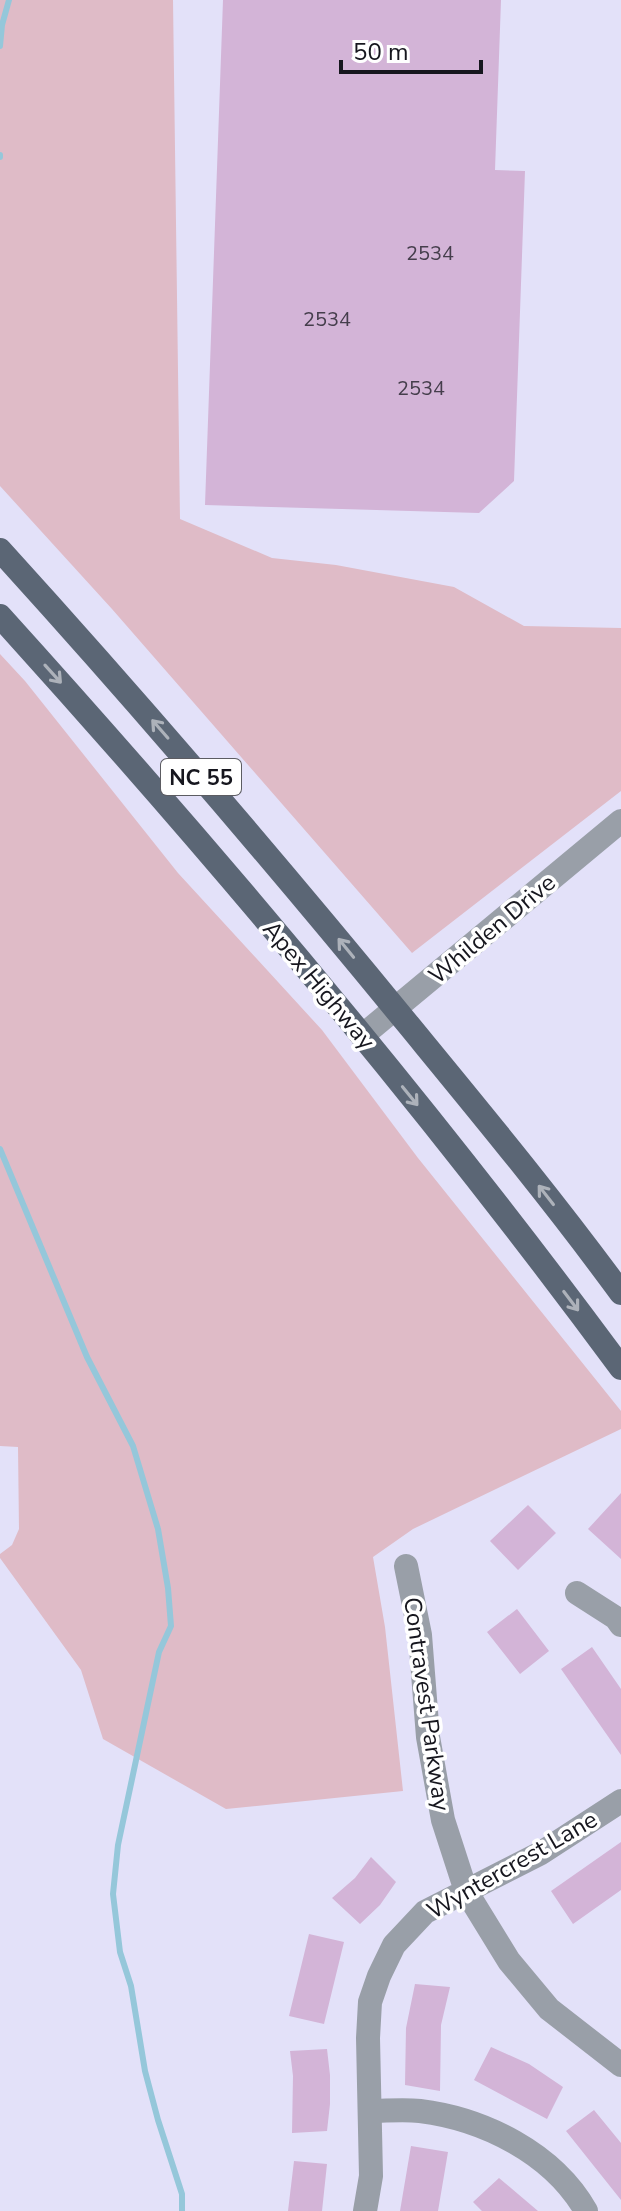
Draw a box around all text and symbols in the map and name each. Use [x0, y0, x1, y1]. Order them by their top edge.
scale bar [341, 24, 481, 74]
text: 50 m [353, 36, 409, 68]
house number: 2534 [406, 240, 454, 267]
house number: 2534 [303, 306, 351, 333]
house number: 2534 [397, 375, 445, 402]
one-way arrow [43, 664, 62, 684]
one-way arrow [151, 719, 169, 740]
road number: NC 55 [161, 759, 241, 795]
street label: Whilden Drive [422, 867, 562, 991]
street label: Apex Highway [256, 914, 383, 1057]
one-way arrow [337, 939, 355, 959]
one-way arrow [401, 1086, 419, 1107]
one-way arrow [538, 1185, 555, 1206]
one-way arrow [563, 1290, 580, 1311]
street label: Contravest Parkway [396, 1595, 458, 1813]
street label: Wyntercrest Lane [421, 1803, 603, 1927]

